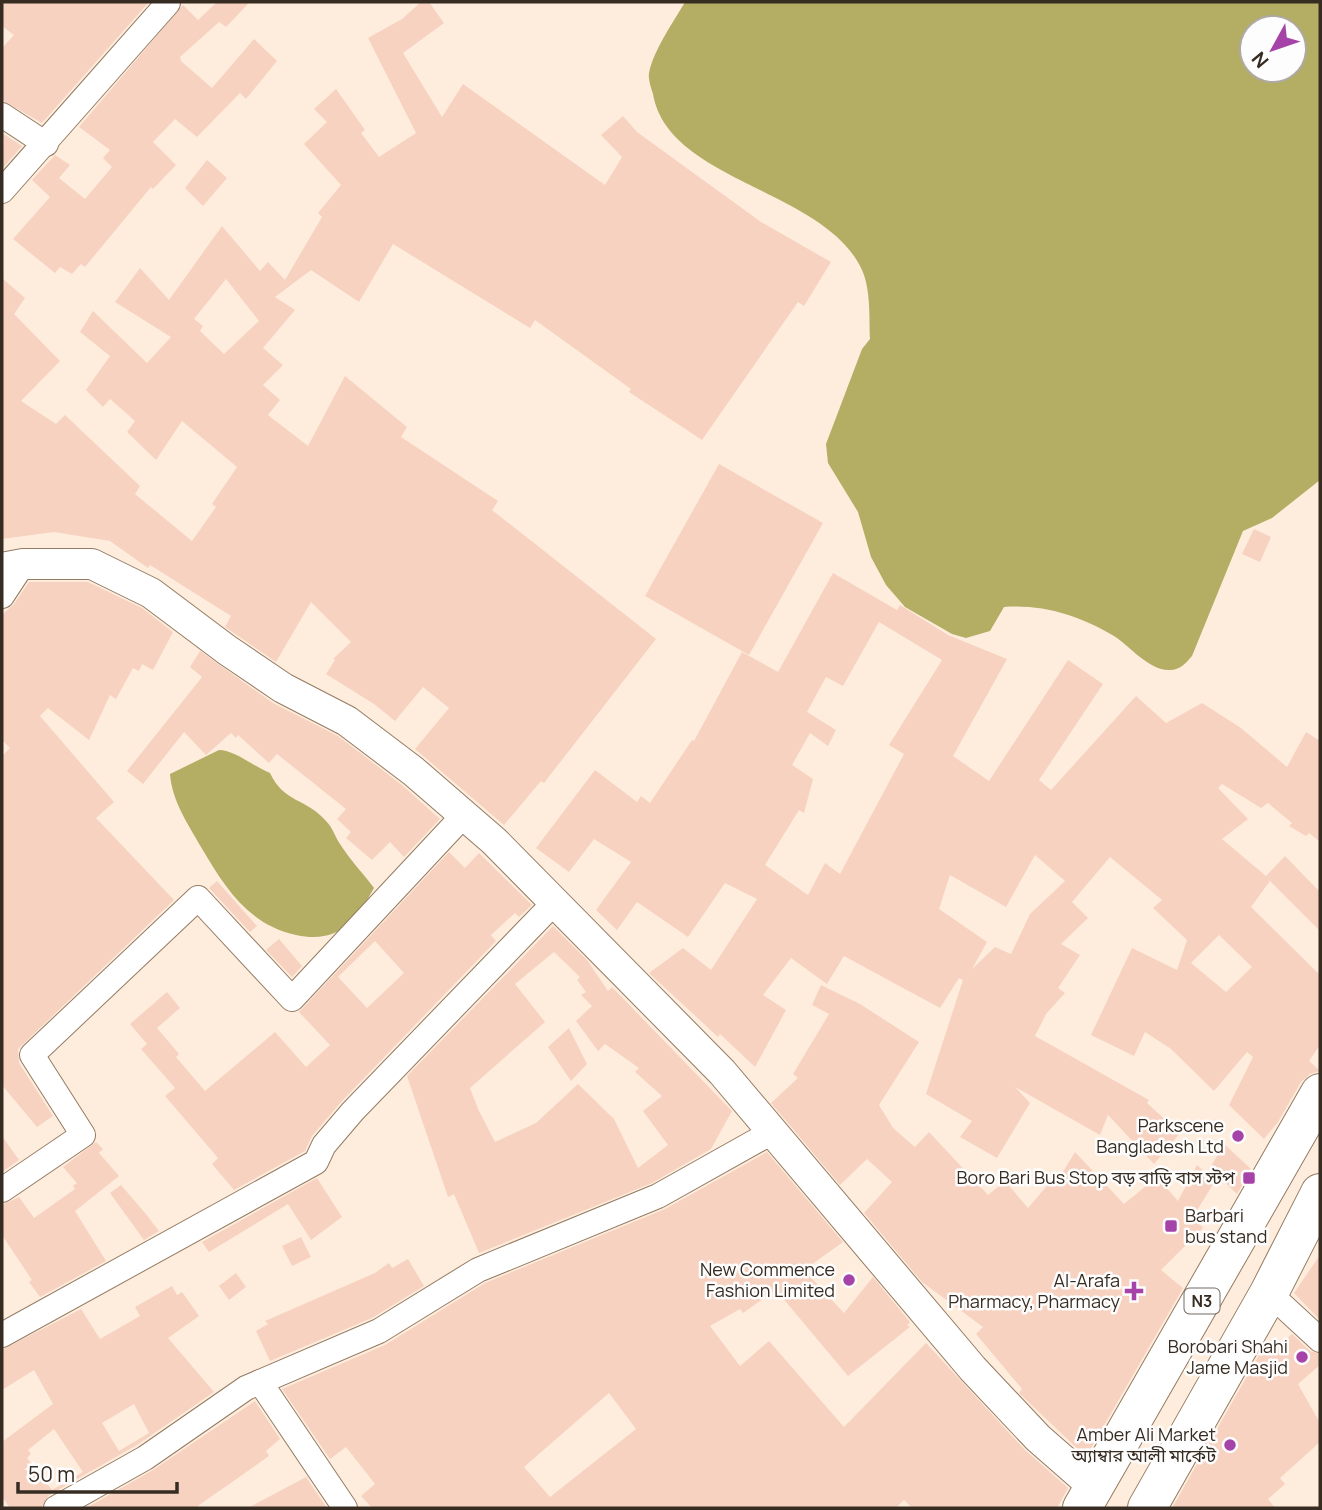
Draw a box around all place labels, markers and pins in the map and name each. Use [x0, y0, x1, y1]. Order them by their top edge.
place label: Parkscene Bangladesh Ltd [1096, 1113, 1224, 1158]
marker: Parkscene Bangladesh Ltd [1230, 1128, 1246, 1144]
place label: Boro Bari Bus Stop বড় বাড়ি বাস স্টপ [956, 1165, 1236, 1189]
marker: Boro Bari Bus Stop বড় বাড়ি বাস স্টপ [1241, 1170, 1257, 1186]
place label: Barbari bus stand [1185, 1203, 1267, 1248]
marker: Barbari bus stand [1163, 1218, 1179, 1234]
place label: New Commence Fashion Limited [700, 1257, 835, 1302]
place label: Al-Arafa Pharmacy, Pharmacy [948, 1268, 1120, 1313]
marker: New Commence Fashion Limited [841, 1272, 857, 1288]
marker: Al-Arafa Pharmacy, Pharmacy [1126, 1283, 1142, 1299]
place label: Borobari Shahi Jame Masjid [1168, 1334, 1288, 1379]
marker: Borobari Shahi Jame Masjid [1294, 1349, 1310, 1365]
place label: Amber Ali Market অ্যাম্বার আলী মার্কেট [1070, 1422, 1217, 1467]
marker: Amber Ali Market অ্যাম্বার আলী মার্কেট [1222, 1437, 1238, 1453]

